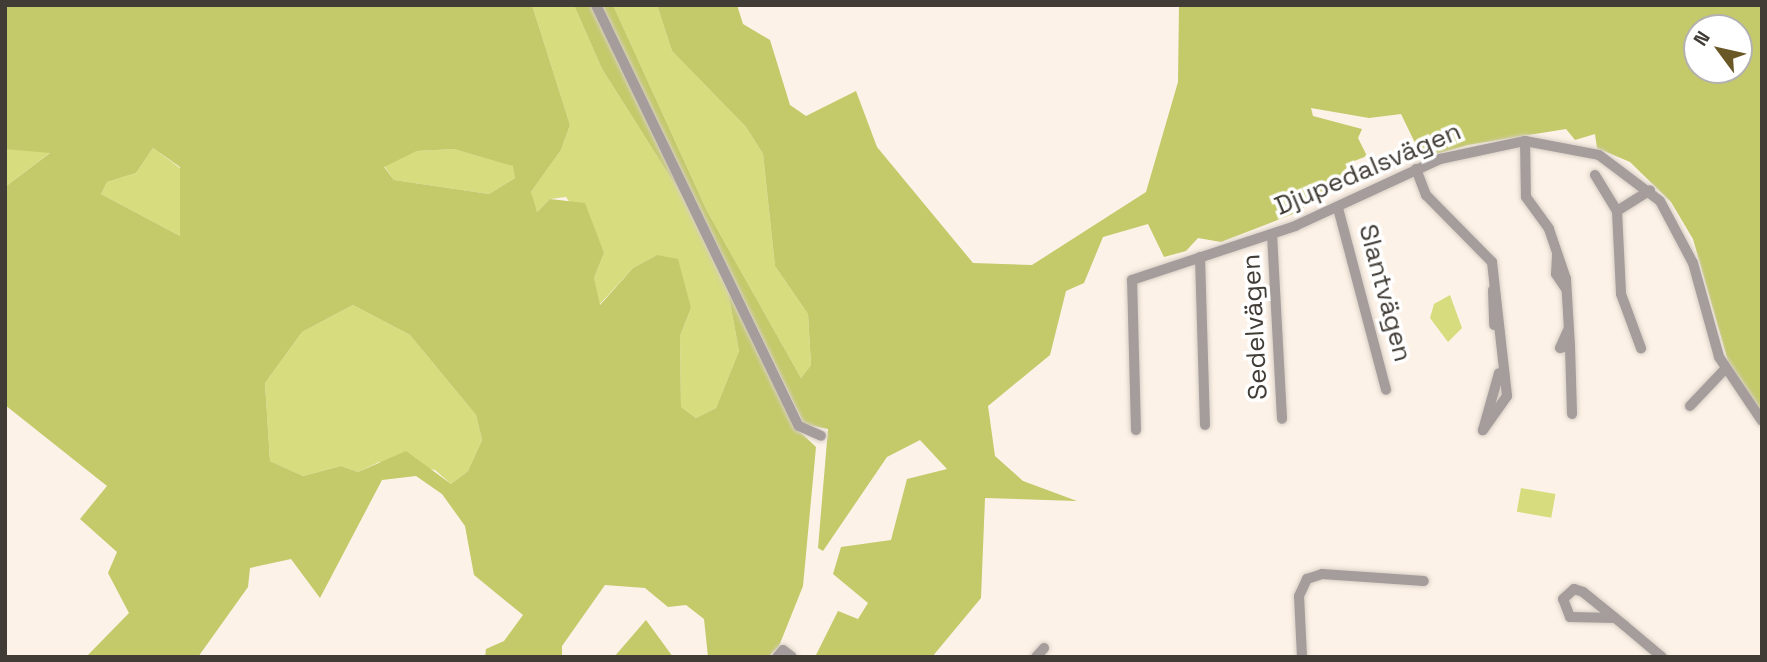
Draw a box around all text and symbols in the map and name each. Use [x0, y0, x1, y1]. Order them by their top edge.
north arrow [1683, 14, 1753, 84]
text: N [1688, 26, 1716, 51]
street label: Djupedalsvägen [1270, 116, 1466, 222]
street label: Slantvägen [1352, 221, 1418, 365]
street label: Sedelvägen [1236, 253, 1274, 401]

